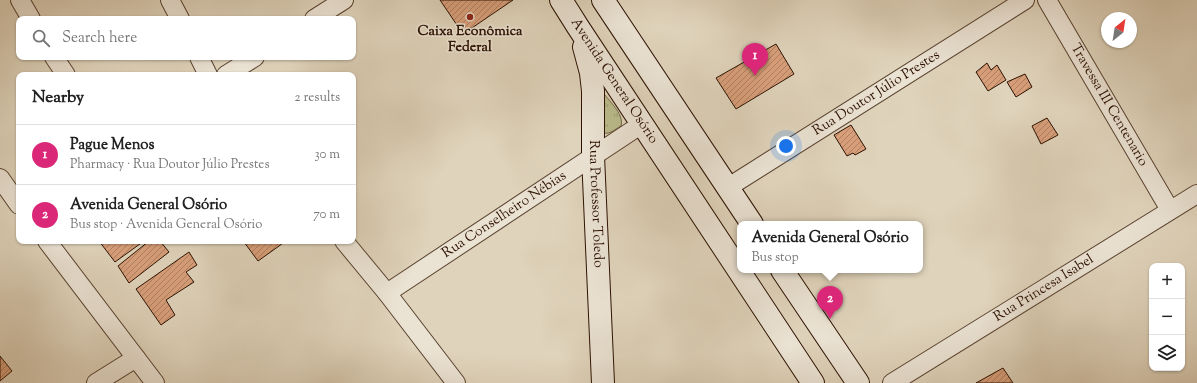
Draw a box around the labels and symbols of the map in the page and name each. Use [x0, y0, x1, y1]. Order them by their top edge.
marker: Caixa Econômica Federal [465, 12, 475, 22]
north arrow [1101, 12, 1137, 48]
street label: Avenida General Osório [565, 15, 663, 148]
place label: Caixa Econômica Federal [417, 22, 523, 58]
street label: Travessa III Centenario [1065, 40, 1153, 171]
pin: 1 [742, 43, 768, 76]
street label: Rua Doutor Júlio Prestes [809, 46, 944, 141]
your location [776, 136, 796, 156]
street label: Rua Professor Toledo [583, 140, 608, 269]
street label: Rua Conselheiro Nébias [438, 167, 571, 264]
street label: Rua Princesa Isabel [990, 250, 1098, 327]
pin: 2 [817, 286, 843, 319]

